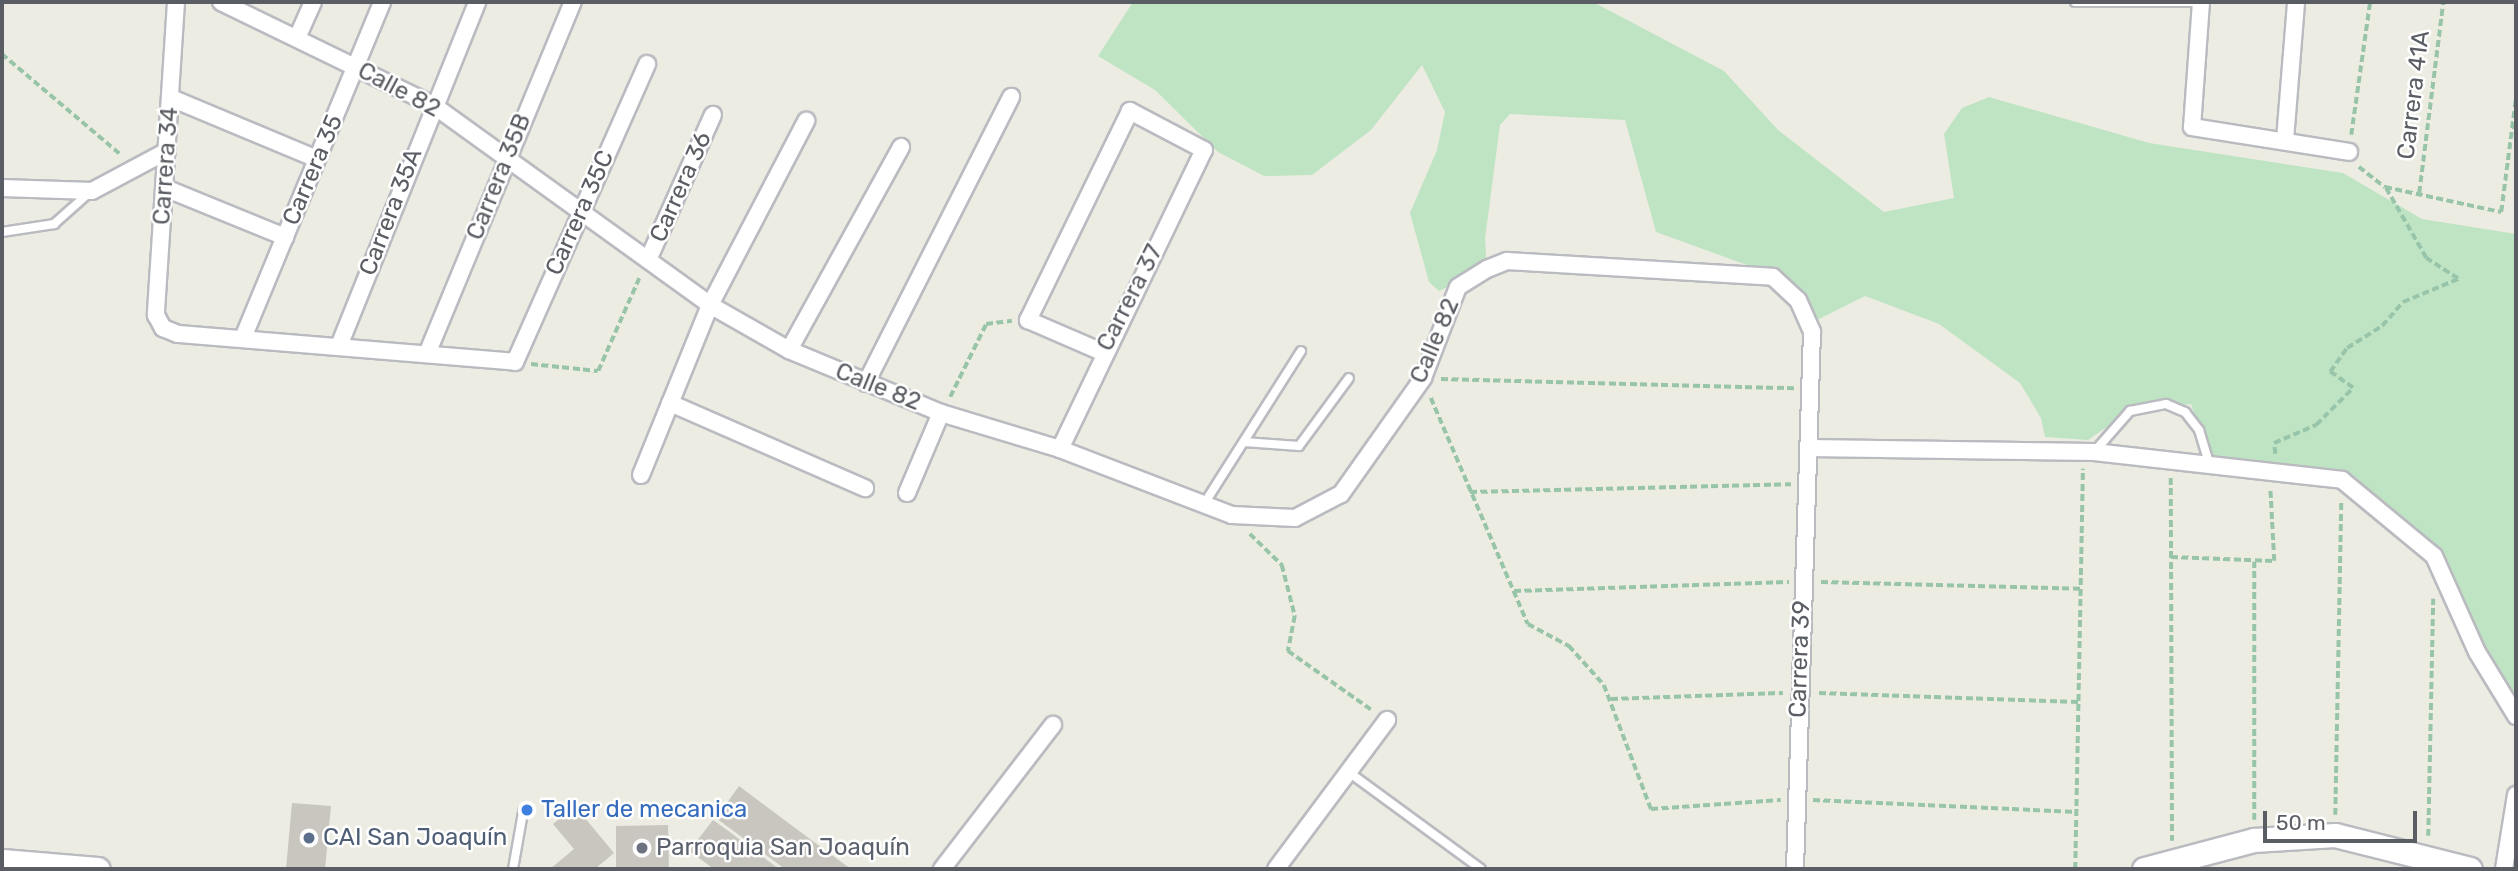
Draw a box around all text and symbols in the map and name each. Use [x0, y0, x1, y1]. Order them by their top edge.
street label: Carrera 41A [2392, 29, 2436, 161]
street label: Calle 82 [353, 56, 445, 124]
street label: Carrera 34 [148, 106, 184, 226]
street label: Carrera 35 [277, 110, 349, 230]
street label: Carrera 35B [461, 110, 537, 244]
street label: Carrera 36 [644, 127, 718, 247]
street label: Carrera 35A [354, 145, 428, 279]
street label: Carrera 35C [540, 146, 620, 280]
street label: Carrera 37 [1091, 240, 1169, 356]
street label: Calle 82 [1404, 294, 1466, 388]
street label: Calle 82 [831, 357, 925, 417]
street label: Carrera 39 [1784, 600, 1816, 718]
place label: Taller de mecanica [541, 796, 748, 824]
scale bar [2266, 798, 2420, 842]
marker: Taller de mecanica [519, 802, 535, 818]
text: 50 m [2276, 810, 2326, 835]
place label: CAI San Joaquín [323, 824, 507, 852]
marker: CAI San Joaquín [301, 830, 317, 846]
place label: Parroquia San Joaquín [656, 834, 910, 862]
marker: Parroquia San Joaquín [634, 840, 650, 856]

